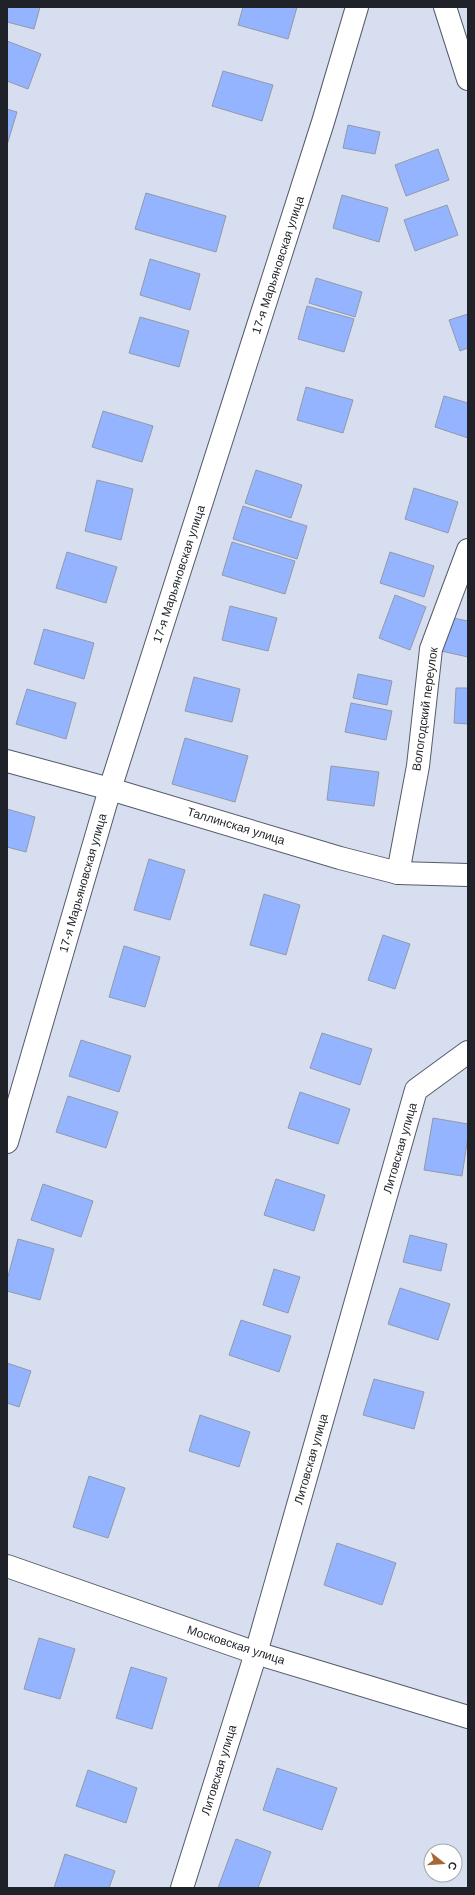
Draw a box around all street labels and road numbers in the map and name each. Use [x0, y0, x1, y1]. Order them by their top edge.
street label: 17-я Марьяновская улица [249, 194, 307, 336]
street label: 17-я Марьяновская улица [150, 503, 208, 645]
street label: Вологодский переулок [409, 645, 441, 772]
street label: Таллинская улица [185, 804, 287, 848]
street label: 17-я Марьяновская улица [56, 812, 110, 954]
street label: Литовская улица [380, 1101, 420, 1195]
street label: Литовская улица [291, 1412, 331, 1506]
street label: Московская улица [185, 1623, 287, 1668]
street label: Литовская улица [199, 1723, 240, 1817]

